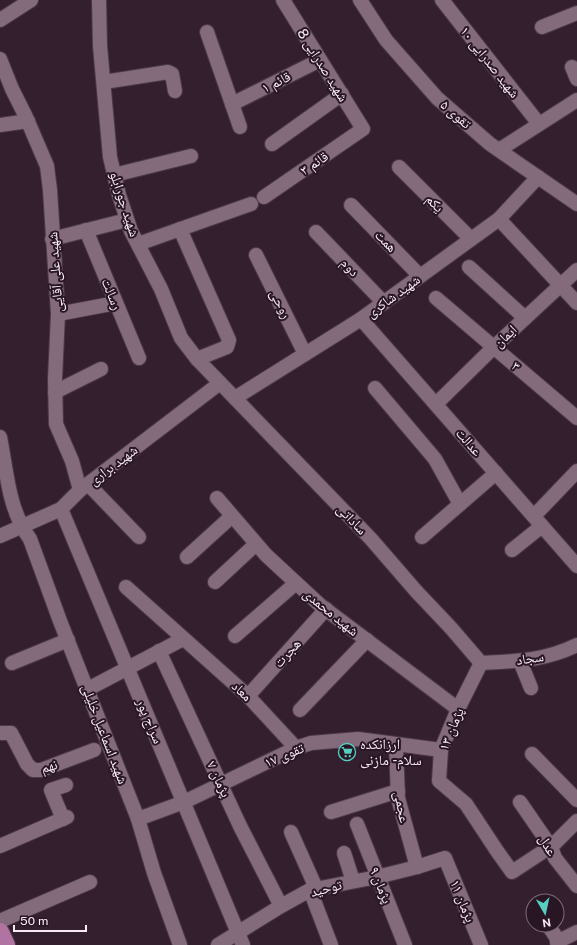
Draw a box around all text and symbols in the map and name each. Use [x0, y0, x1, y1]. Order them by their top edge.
street label: شهید صدرایی ۱۰ [456, 23, 523, 102]
street label: شهید صدرایی 8 [293, 26, 352, 105]
street label: قائم ۱ [259, 68, 294, 98]
street label: تقوی ۵ [437, 96, 475, 132]
street label: قائم ۳ [297, 148, 332, 180]
street label: شهید جورابلو [106, 169, 143, 239]
street label: یکم [421, 191, 447, 217]
street label: همت [372, 227, 400, 255]
street label: شهید علی آقایی [44, 231, 67, 313]
street label: دوم [336, 255, 363, 281]
street label: شهید شاکری [363, 271, 424, 322]
street label: رسالت [98, 276, 126, 312]
street label: روحی [266, 287, 295, 322]
street label: ایمان [490, 321, 521, 351]
street label: ۳ [508, 358, 524, 374]
street label: عدالت [453, 425, 485, 459]
street label: شهید براری [86, 442, 141, 489]
street label: ساداتی [333, 500, 370, 538]
street label: شهید محمدی [300, 585, 362, 640]
street label: هجرت [270, 635, 305, 671]
street label: سجاد [515, 648, 545, 668]
street label: معاد [229, 678, 255, 704]
street label: شهید اسماعیل خلیلی [78, 682, 131, 787]
street label: سراج پور [131, 695, 167, 747]
street label: پژمان ۱۳ [435, 705, 468, 753]
place label: ارزانکده سلام - مازنی [360, 736, 422, 770]
street label: تقوی ۱۷ [262, 739, 307, 771]
supermarket icon: ارزانکده سلام - مازنی [337, 742, 357, 762]
street label: نهم [39, 756, 60, 778]
street label: پژمان ۷ [203, 758, 234, 800]
street label: عجمی [390, 790, 413, 824]
street label: عدل [535, 831, 560, 859]
street label: پژمان ۹ [365, 864, 396, 906]
street label: توحید [309, 876, 344, 901]
street label: پژمان ۱۱ [446, 877, 479, 925]
north arrow [525, 893, 565, 933]
scale bar [14, 907, 86, 933]
text: 50 m [20, 914, 48, 928]
text: N [541, 916, 552, 929]

